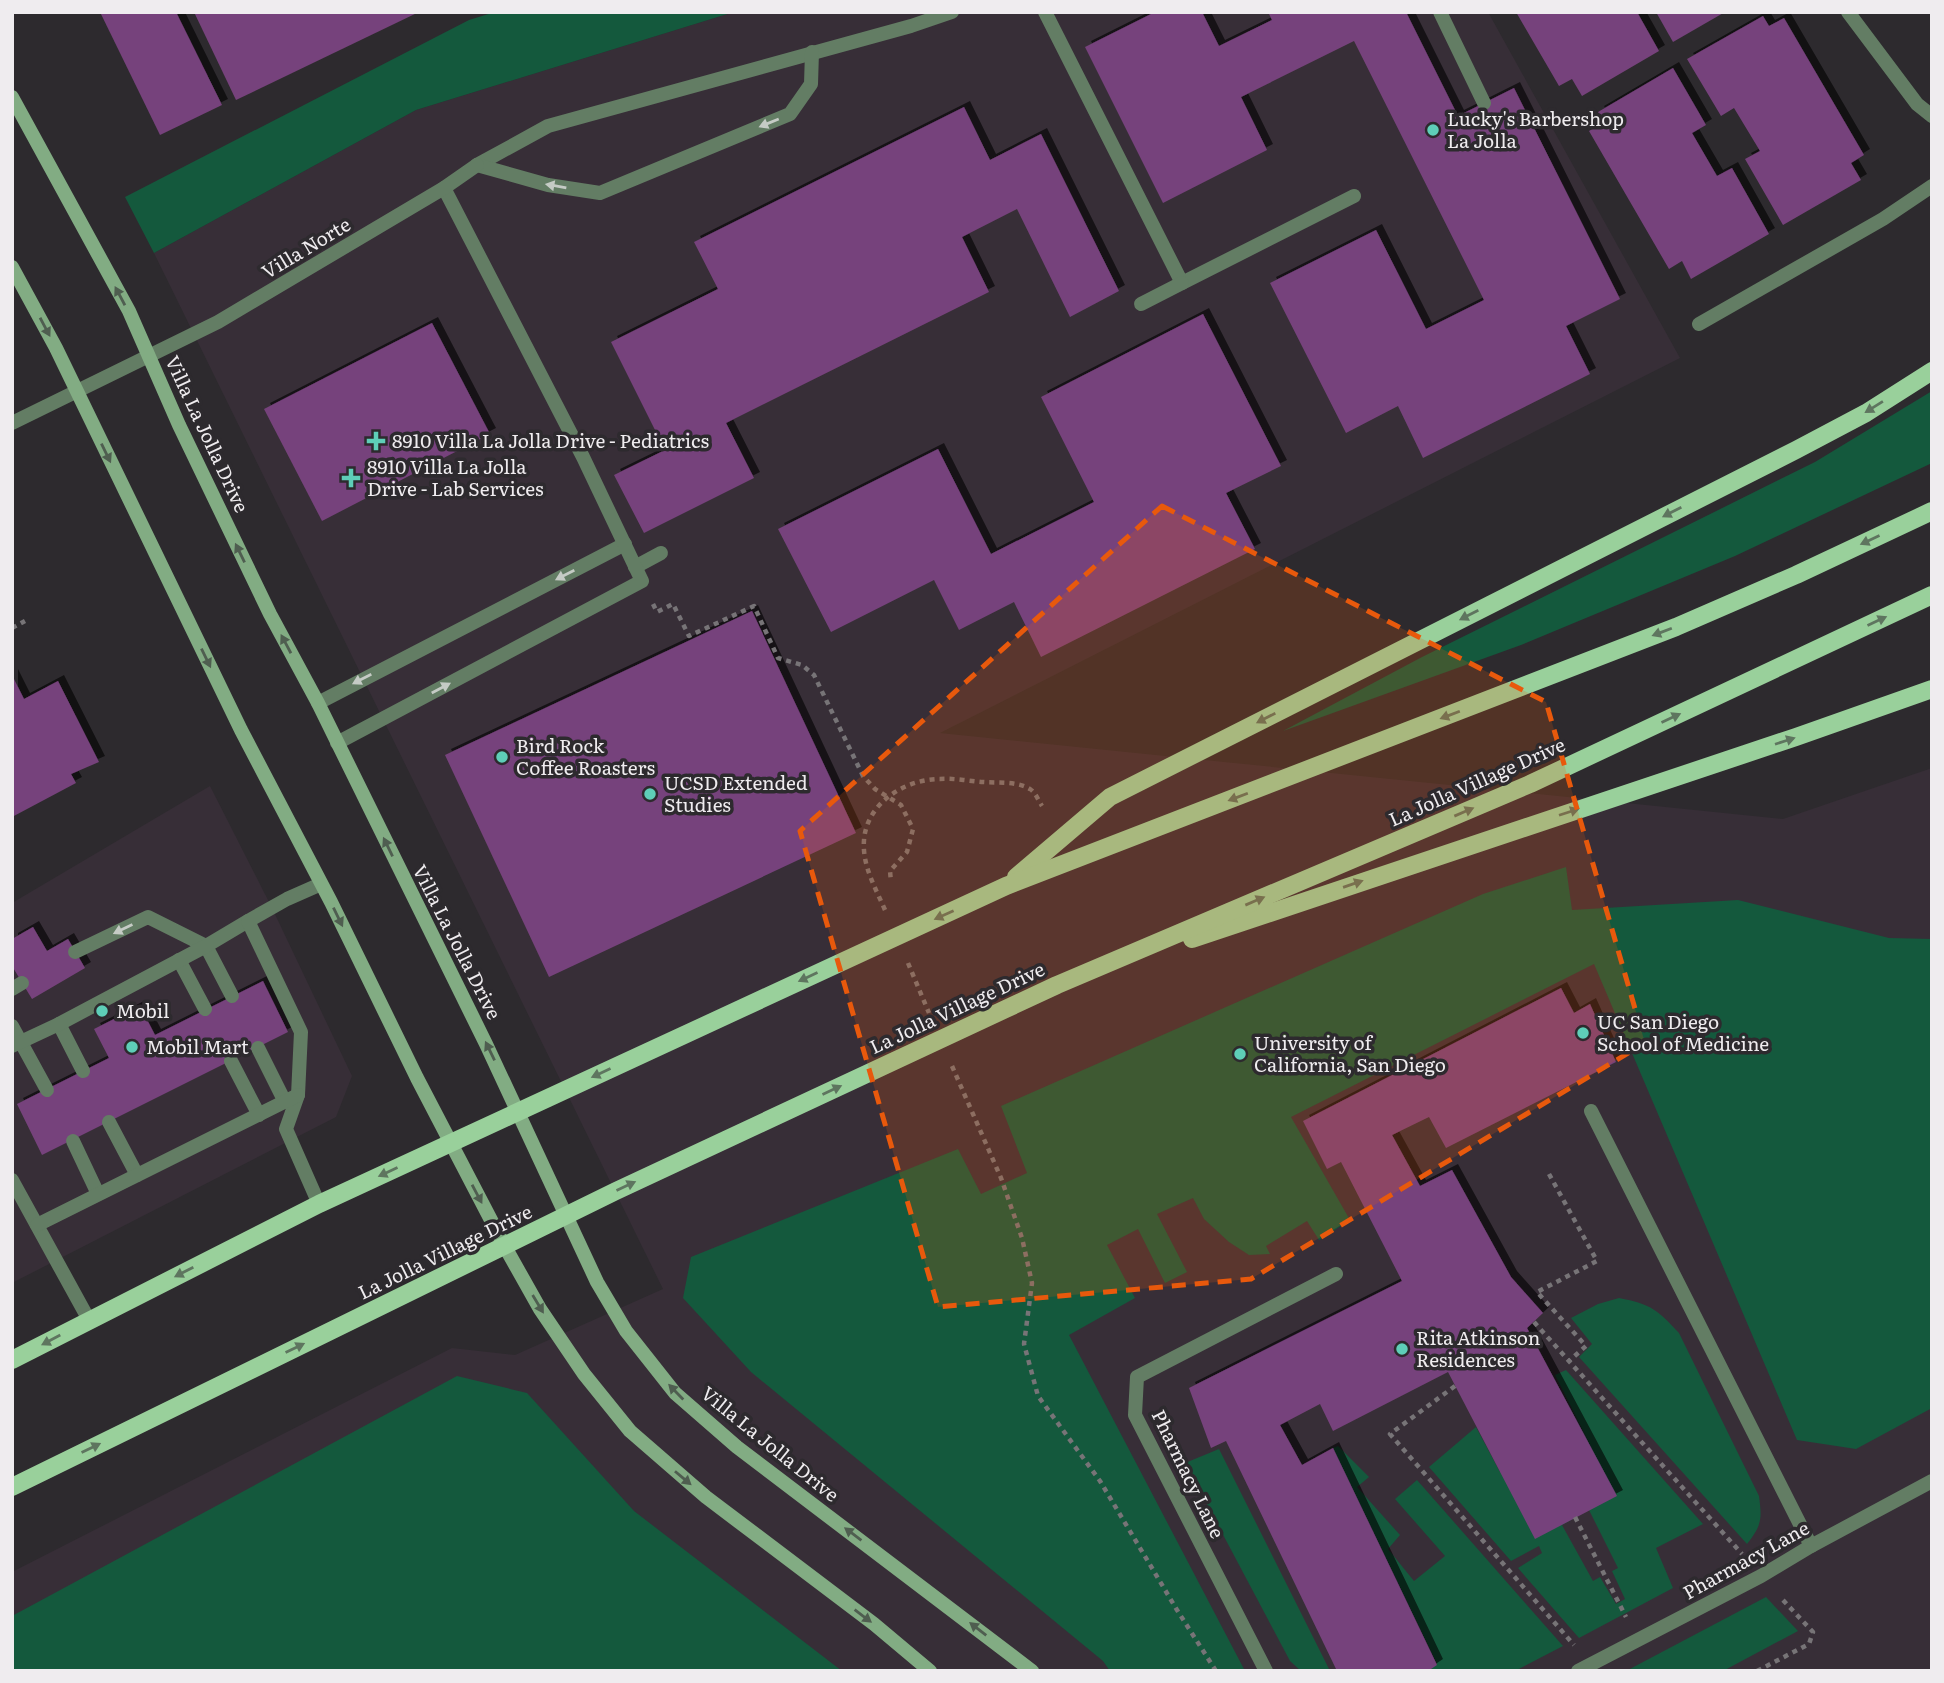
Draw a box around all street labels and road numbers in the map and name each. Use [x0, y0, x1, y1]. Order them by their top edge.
street label: Villa Norte [256, 210, 355, 285]
street label: Villa La Jolla Drive [159, 350, 257, 517]
street label: La Jolla Village Drive [1384, 730, 1569, 833]
street label: Villa La Jolla Drive [407, 859, 509, 1024]
street label: La Jolla Village Drive [864, 954, 1049, 1060]
street label: La Jolla Village Drive [353, 1197, 536, 1305]
street label: Villa La Jolla Drive [696, 1379, 846, 1508]
street label: Pharmacy Lane [1146, 1404, 1232, 1543]
street label: Pharmacy Lane [1677, 1513, 1814, 1605]

